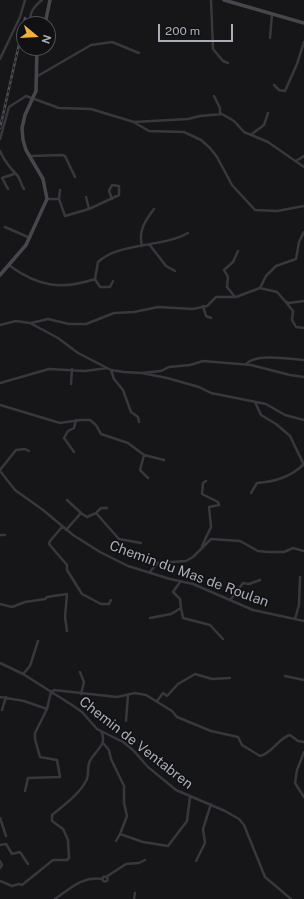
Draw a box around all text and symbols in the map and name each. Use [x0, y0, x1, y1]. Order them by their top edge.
north arrow [16, 16, 56, 56]
scale bar [160, 16, 235, 42]
text: 200 m [165, 24, 200, 38]
text: N [39, 33, 54, 45]
street label: Chemin du Mas de Roulan [107, 537, 271, 611]
street label: Chemin de Ventabren [76, 693, 196, 793]

